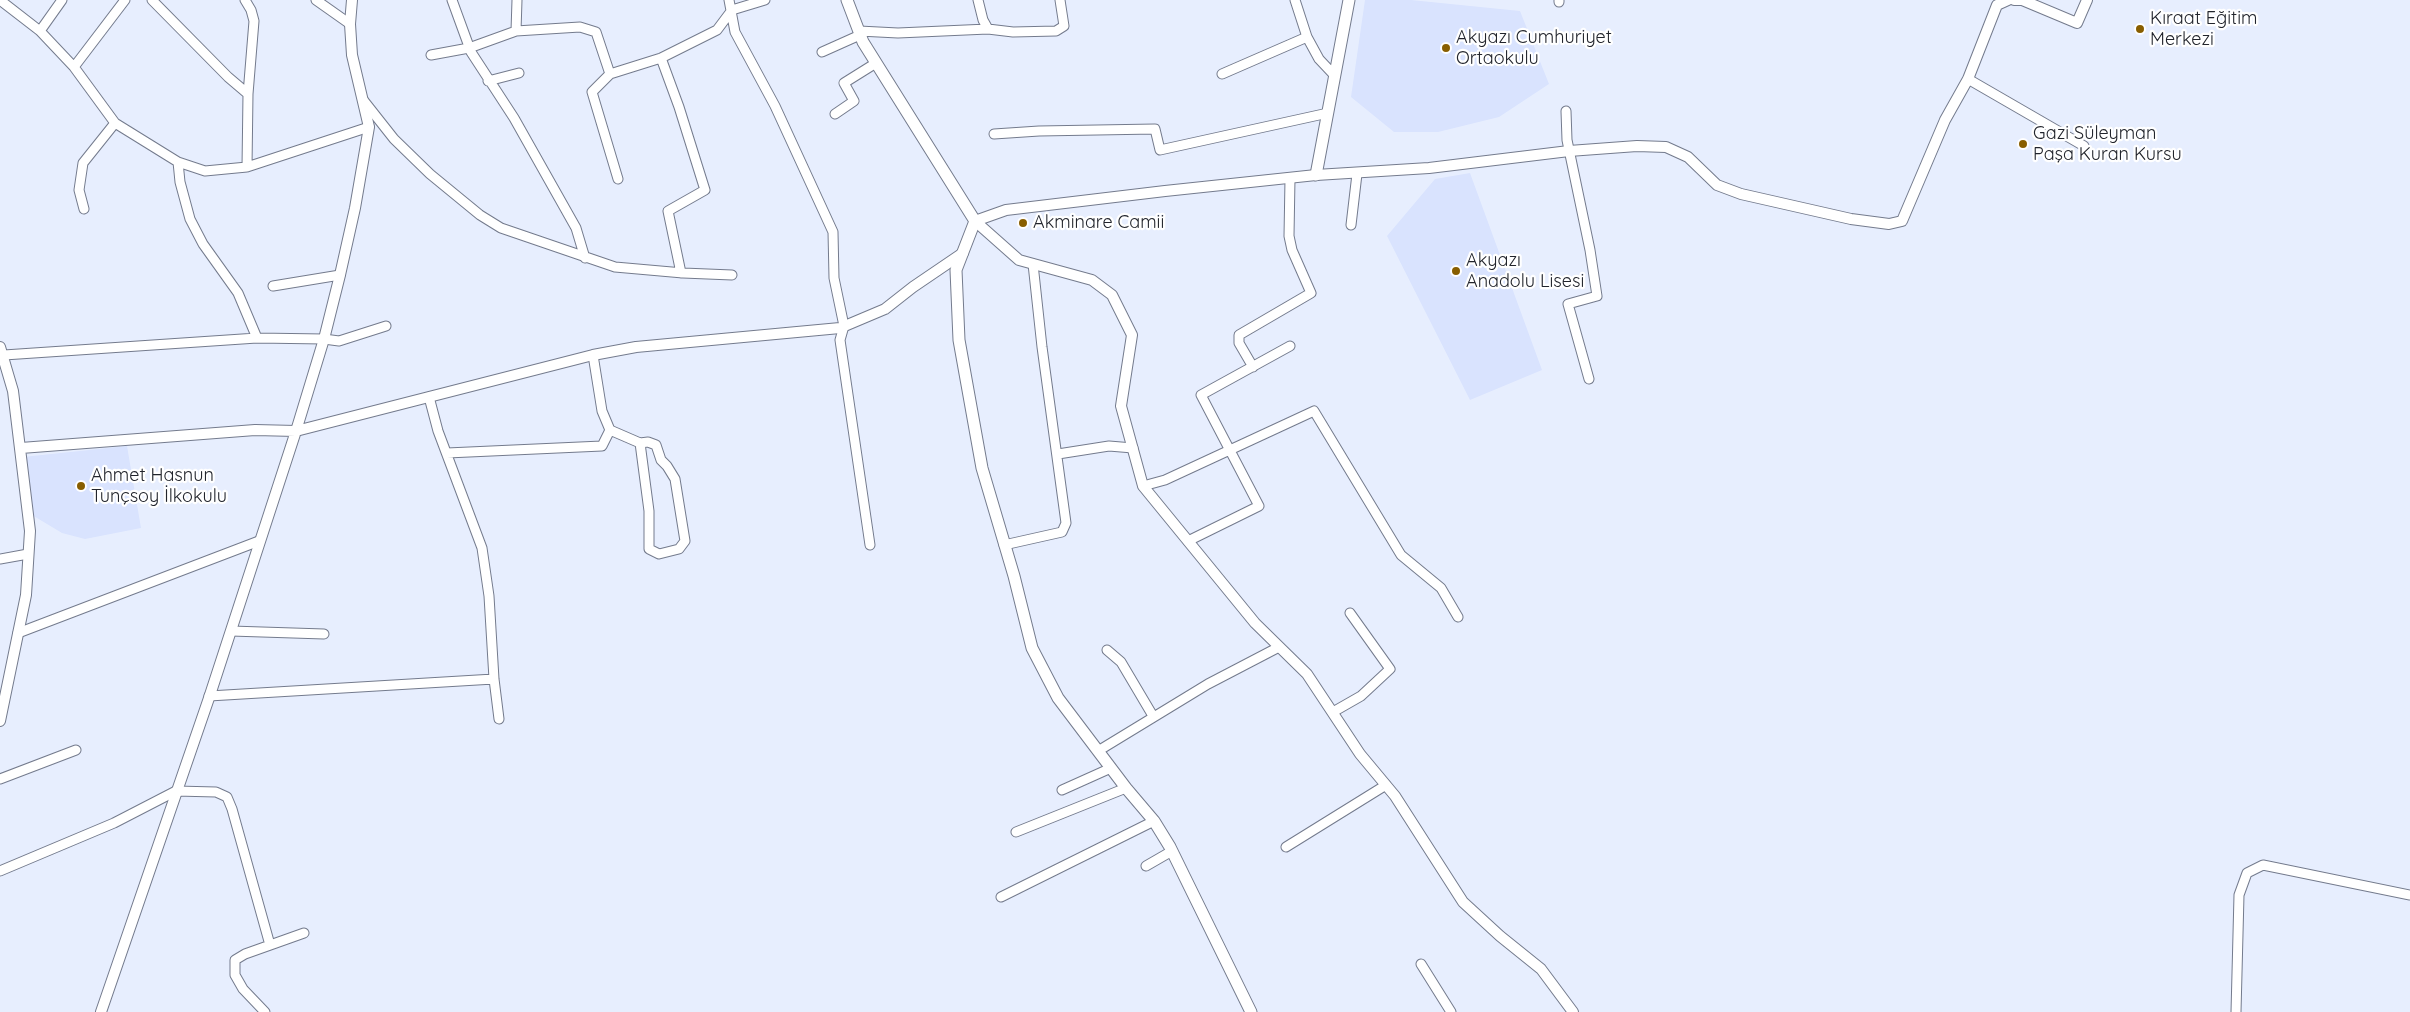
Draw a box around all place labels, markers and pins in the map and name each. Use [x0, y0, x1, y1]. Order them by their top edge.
place label: Kıraat Eğitim Merkezi [2150, 8, 2257, 50]
marker: Kıraat Eğitim Merkezi [2134, 23, 2146, 35]
place label: Akyazı Cumhuriyet Ortaokulu [1456, 27, 1612, 70]
marker: Akyazı Cumhuriyet Ortaokulu [1440, 42, 1452, 54]
place label: Gazi Süleyman Paşa Kuran Kursu [2033, 123, 2182, 166]
marker: Gazi Süleyman Paşa Kuran Kursu [2017, 138, 2029, 150]
place label: Akminare Camii [1033, 212, 1164, 234]
marker: Akminare Camii [1017, 217, 1029, 229]
place label: Akyazı Anadolu Lisesi [1466, 250, 1584, 292]
marker: Akyazı Anadolu Lisesi [1450, 265, 1462, 277]
place label: Ahmet Hasnun Tunçsoy İlkokulu [91, 465, 227, 508]
marker: Ahmet Hasnun Tunçsoy İlkokulu [75, 480, 87, 492]

